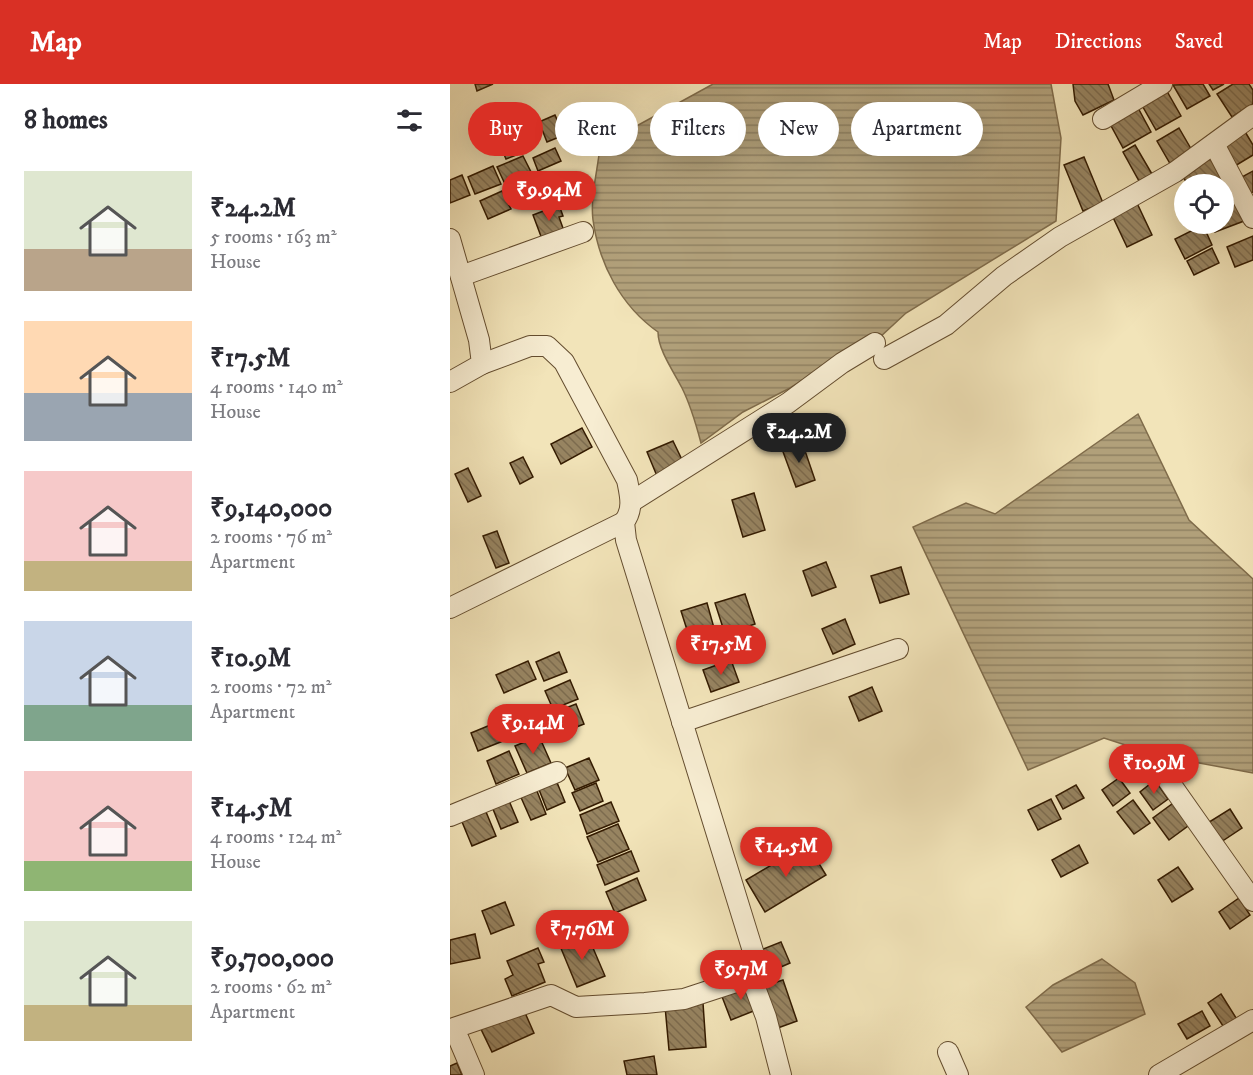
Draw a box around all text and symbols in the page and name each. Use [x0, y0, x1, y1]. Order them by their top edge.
text: Map [30, 25, 82, 60]
text: Map [983, 29, 1022, 55]
text: Directions [1055, 29, 1142, 55]
text: Saved [1175, 29, 1223, 55]
chip: Buy [468, 102, 543, 156]
chip: Rent [555, 102, 638, 156]
chip: Filters [650, 102, 746, 156]
chip: New [758, 102, 839, 156]
chip: Apartment [851, 102, 983, 156]
text: 8 homes [24, 104, 108, 137]
icon: filters [393, 104, 426, 137]
pin: ₹9.94M [500, 171, 598, 222]
map controls [1174, 174, 1234, 234]
button: locate [1174, 174, 1234, 234]
text: ₹9.94M [516, 178, 582, 203]
text: ₹24.2M [210, 192, 296, 225]
icon: home [72, 195, 144, 267]
text: 5 rooms · 163 m² [210, 225, 337, 250]
text: House [210, 250, 261, 275]
text: ₹17.5M [210, 342, 291, 375]
icon: home [72, 345, 144, 417]
text: 4 rooms · 140 m² [210, 375, 343, 400]
text: House [210, 400, 261, 425]
pin: ₹24.2M [750, 413, 848, 464]
text: ₹24.2M [766, 420, 832, 445]
text: ₹9,140,000 [210, 492, 332, 525]
icon: home [72, 495, 144, 567]
text: 2 rooms · 76 m² [210, 525, 332, 550]
text: Apartment [210, 550, 295, 575]
pin: ₹17.5M [672, 625, 770, 676]
text: ₹17.5M [690, 632, 752, 657]
text: ₹10.9M [210, 642, 291, 675]
icon: home [72, 645, 144, 717]
text: 2 rooms · 72 m² [210, 675, 332, 700]
text: Apartment [210, 700, 295, 725]
pin: ₹9.14M [484, 704, 582, 755]
text: ₹9.14M [501, 711, 565, 736]
pin: ₹10.9M [1105, 744, 1203, 795]
text: ₹10.9M [1123, 751, 1185, 776]
text: ₹14.5M [210, 792, 293, 825]
icon: home [72, 795, 144, 867]
text: 4 rooms · 124 m² [210, 825, 342, 850]
pin: ₹14.5M [737, 827, 835, 878]
text: ₹14.5M [754, 834, 818, 859]
text: House [210, 850, 261, 875]
pin: ₹7.76M [533, 910, 631, 961]
text: ₹7.76M [550, 917, 614, 942]
text: ₹9,700,000 [210, 942, 334, 975]
icon: home [72, 945, 144, 1017]
pin: ₹9.7M [699, 950, 783, 1001]
text: ₹9.7M [714, 957, 768, 982]
text: 2 rooms · 62 m² [210, 975, 332, 1000]
text: Apartment [210, 1000, 295, 1025]

